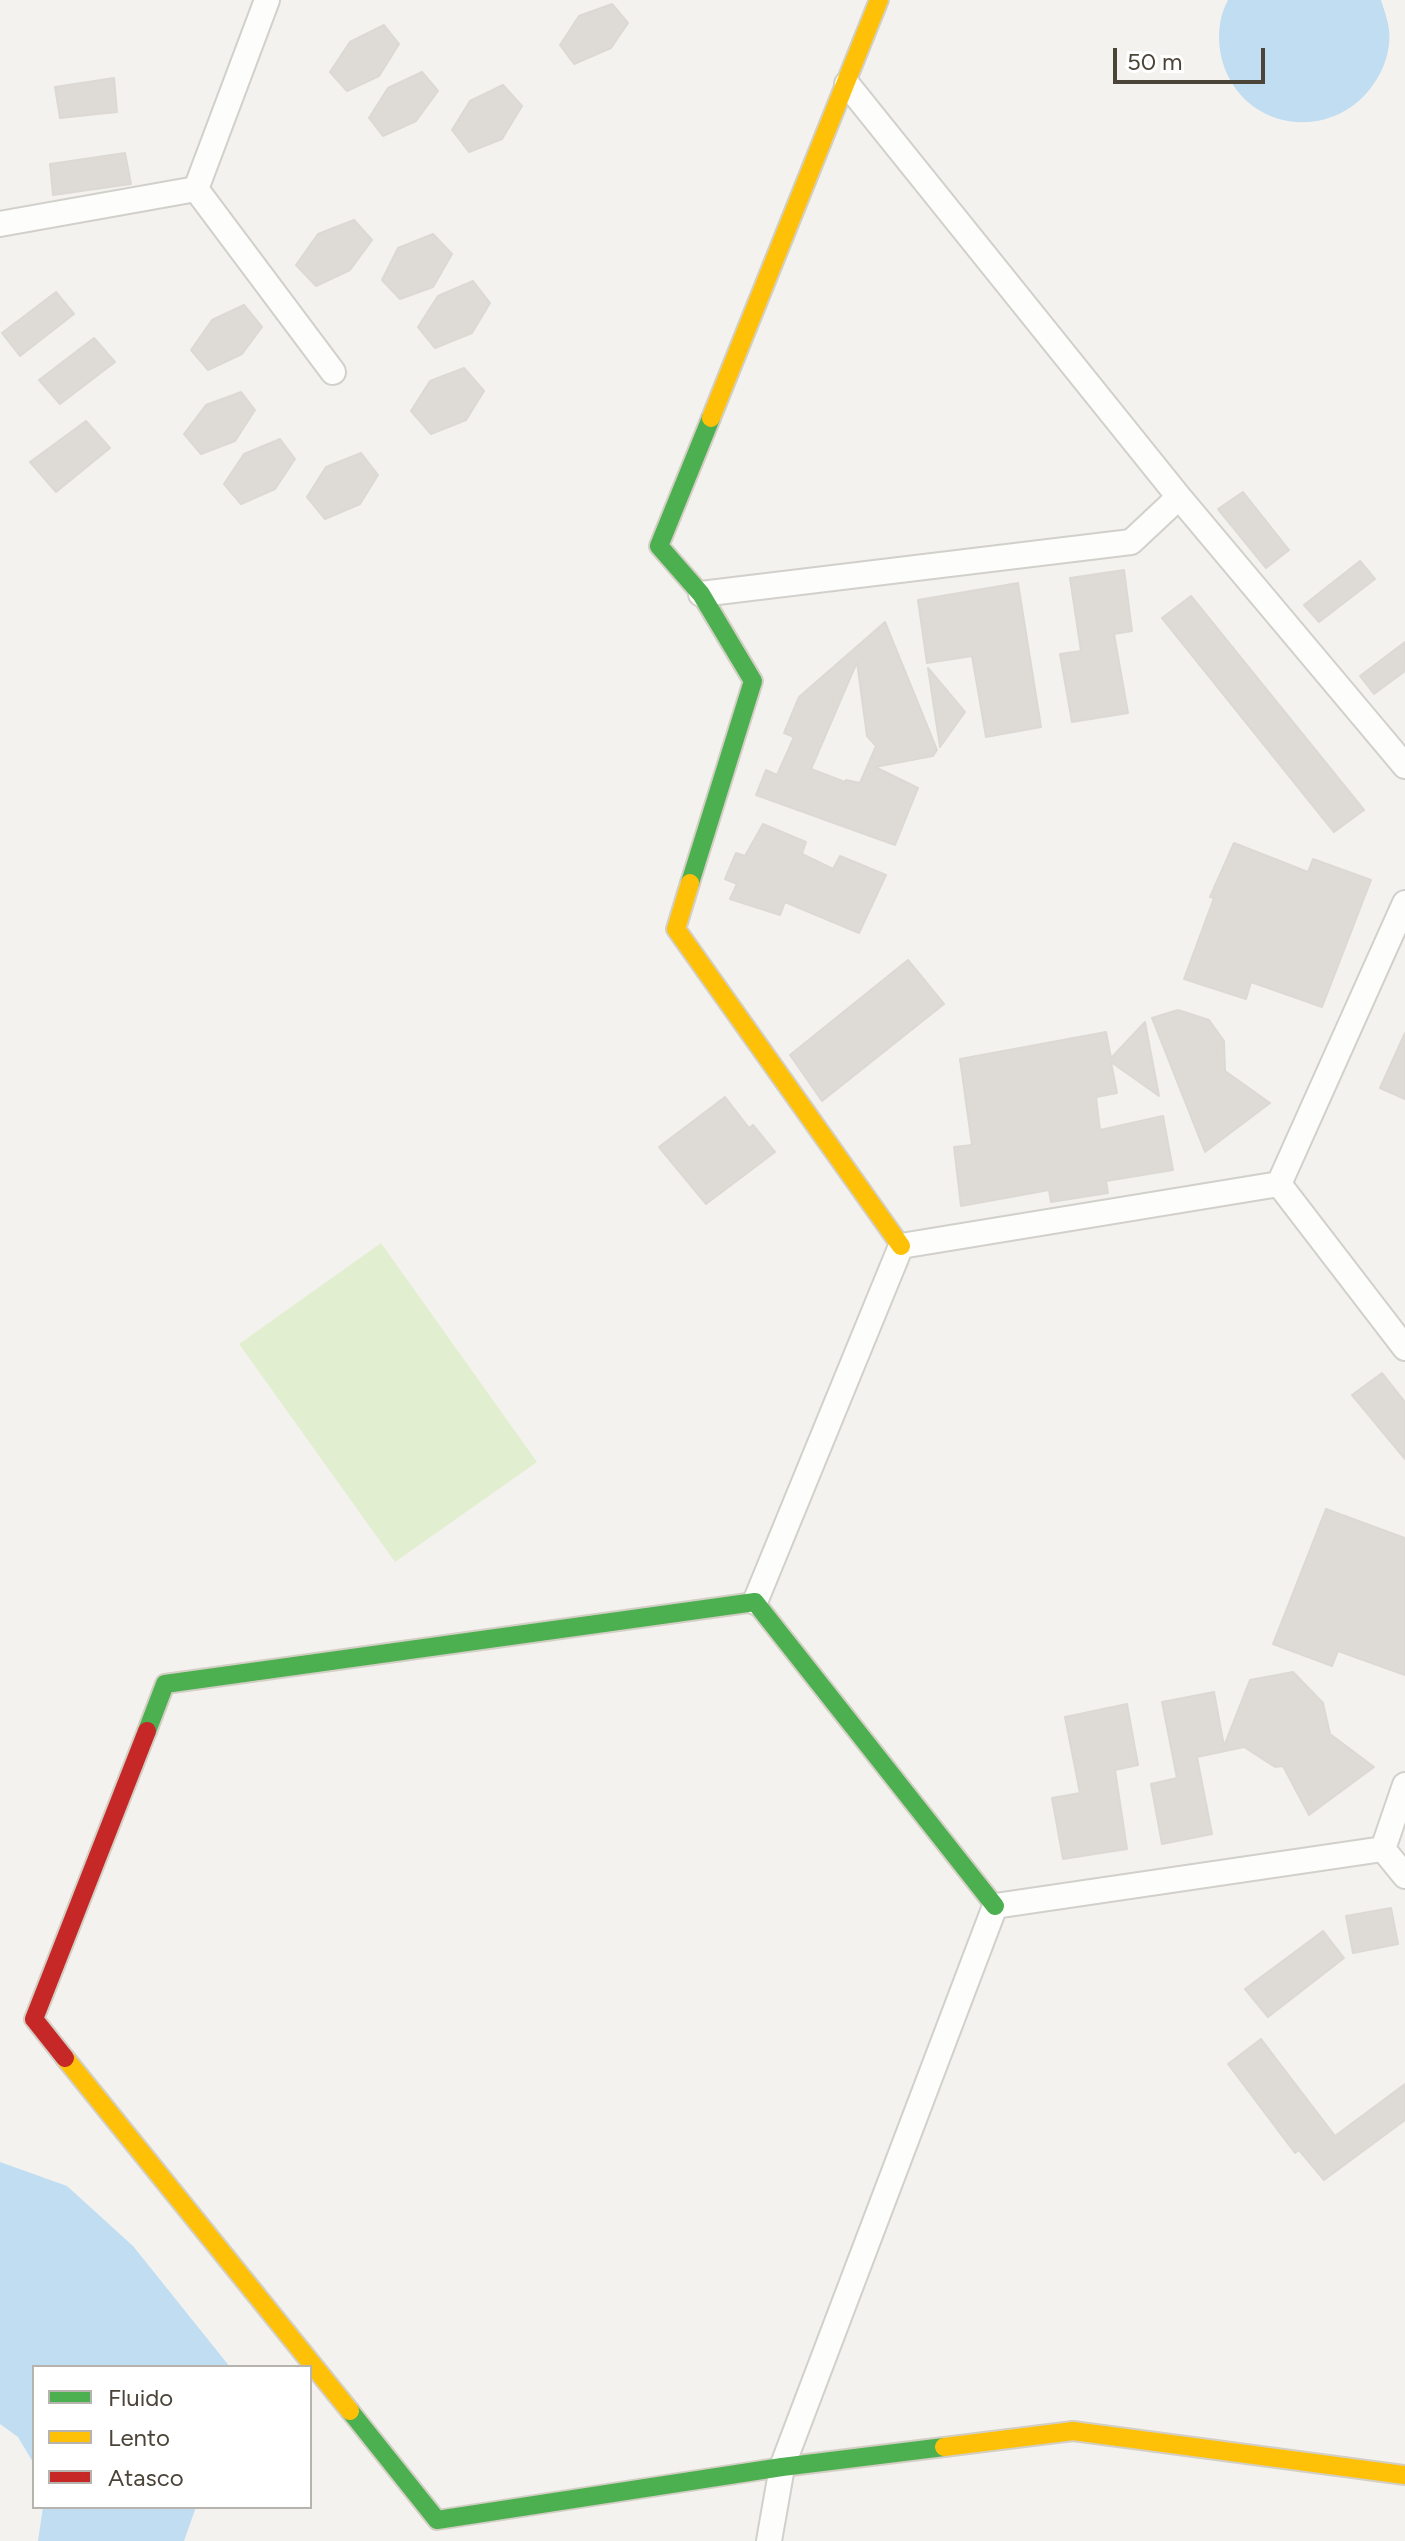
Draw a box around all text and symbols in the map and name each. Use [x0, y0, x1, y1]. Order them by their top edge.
scale bar [1117, 32, 1269, 82]
text: 50 m [1127, 47, 1183, 76]
legend [32, 2365, 312, 2509]
text: Fluido [108, 2383, 173, 2412]
text: Lento [108, 2423, 170, 2452]
text: Atasco [108, 2463, 184, 2492]

